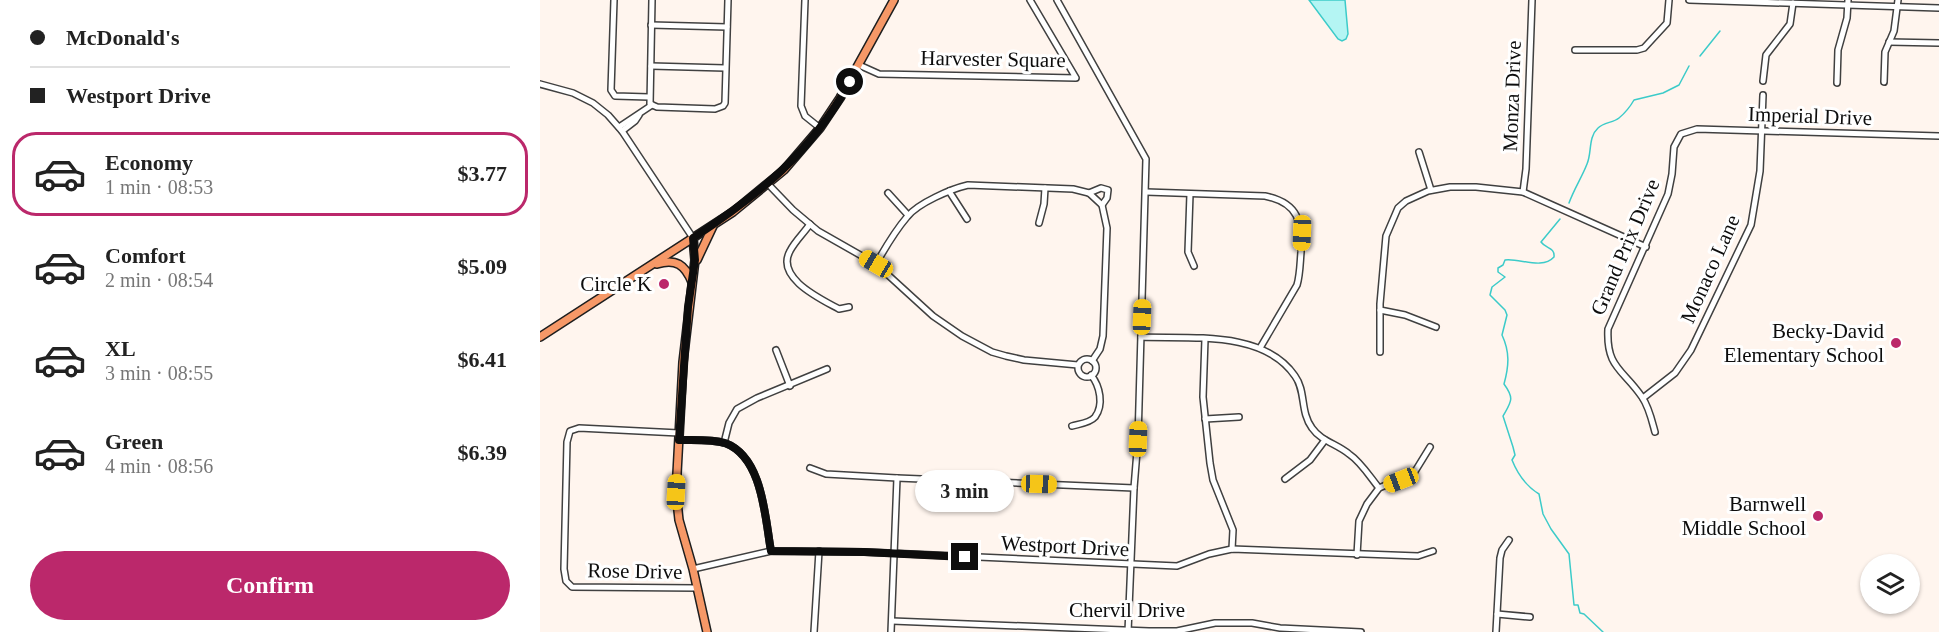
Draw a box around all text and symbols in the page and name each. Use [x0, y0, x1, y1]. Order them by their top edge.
text: McDonald's [66, 25, 180, 50]
street label: Monza Drive [1498, 40, 1526, 152]
street label: Harvester Square [920, 46, 1066, 72]
route start [836, 68, 863, 95]
text: Westport Drive [66, 83, 211, 108]
street label: Imperial Drive [1748, 102, 1872, 130]
icon: car [33, 147, 87, 201]
text: Economy [105, 150, 193, 175]
text: $3.77 [458, 161, 507, 186]
street label: Grand Prix Drive [1585, 175, 1665, 319]
text: 1 min · 08:53 [105, 176, 213, 198]
street label: Monaco Lane [1675, 211, 1745, 327]
car [1292, 215, 1312, 251]
icon: car [33, 240, 87, 294]
text: Comfort [105, 243, 186, 268]
car [856, 247, 896, 281]
text: $5.09 [458, 254, 507, 279]
text: 2 min · 08:54 [105, 269, 213, 291]
place label: Circle K [580, 272, 652, 296]
marker: Circle K [657, 277, 671, 291]
car [1132, 299, 1152, 335]
place label: Becky-David Elementary School [1724, 319, 1884, 367]
icon: car [33, 333, 87, 387]
text: XL [105, 336, 136, 361]
marker: Becky-David Elementary School [1889, 336, 1903, 350]
text: $6.41 [458, 347, 507, 372]
text: 3 min · 08:55 [105, 362, 213, 384]
car [1128, 421, 1148, 457]
icon: car [33, 426, 87, 480]
text: Green [105, 429, 163, 454]
text: $6.39 [458, 440, 507, 465]
text: 4 min · 08:56 [105, 455, 213, 477]
car [1381, 465, 1421, 495]
callout: 3 min [916, 470, 1014, 512]
car [666, 474, 686, 510]
car [1021, 474, 1057, 494]
text: 3 min [940, 480, 989, 502]
place label: Barnwell Middle School [1682, 492, 1806, 540]
marker: Barnwell Middle School [1811, 509, 1825, 523]
street label: Westport Drive [1000, 531, 1130, 561]
route end [951, 543, 978, 570]
button: Confirm [30, 551, 510, 620]
map controls [1860, 554, 1920, 614]
button: layers [1860, 554, 1920, 614]
street label: Rose Drive [587, 558, 683, 584]
street label: Chervil Drive [1069, 598, 1185, 622]

